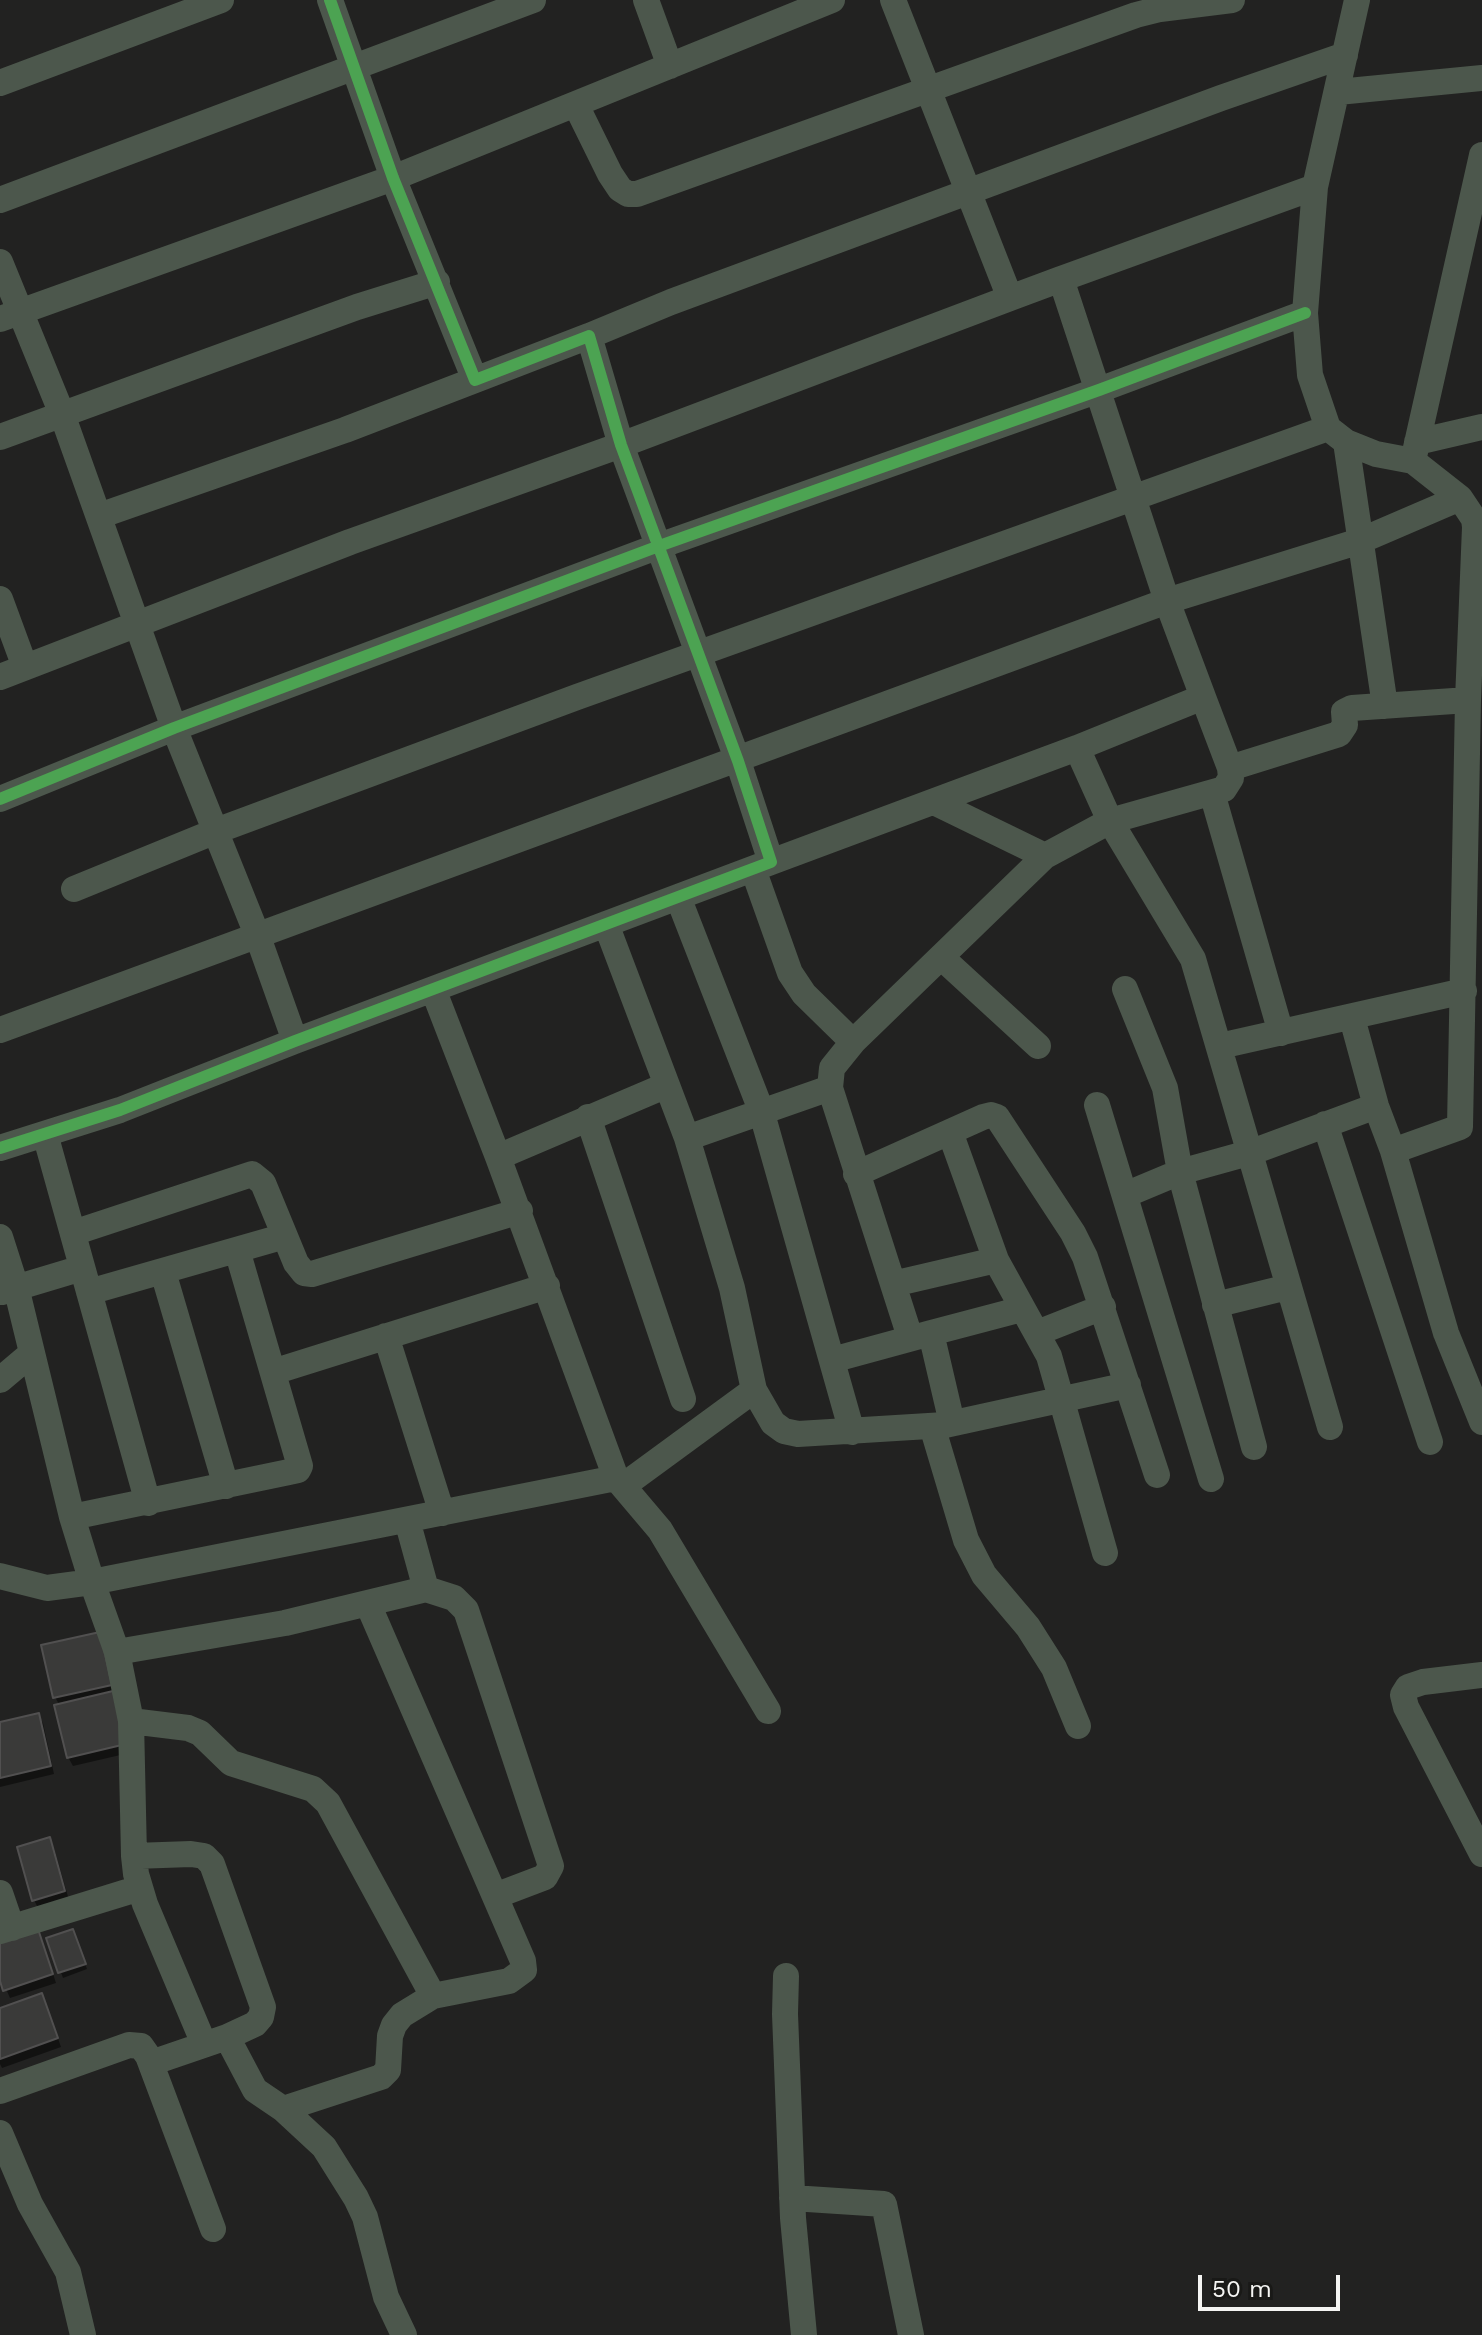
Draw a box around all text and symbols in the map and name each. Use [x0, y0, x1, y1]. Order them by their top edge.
scale bar [1202, 2259, 1344, 2309]
text: 50 m [1212, 2275, 1272, 2303]

